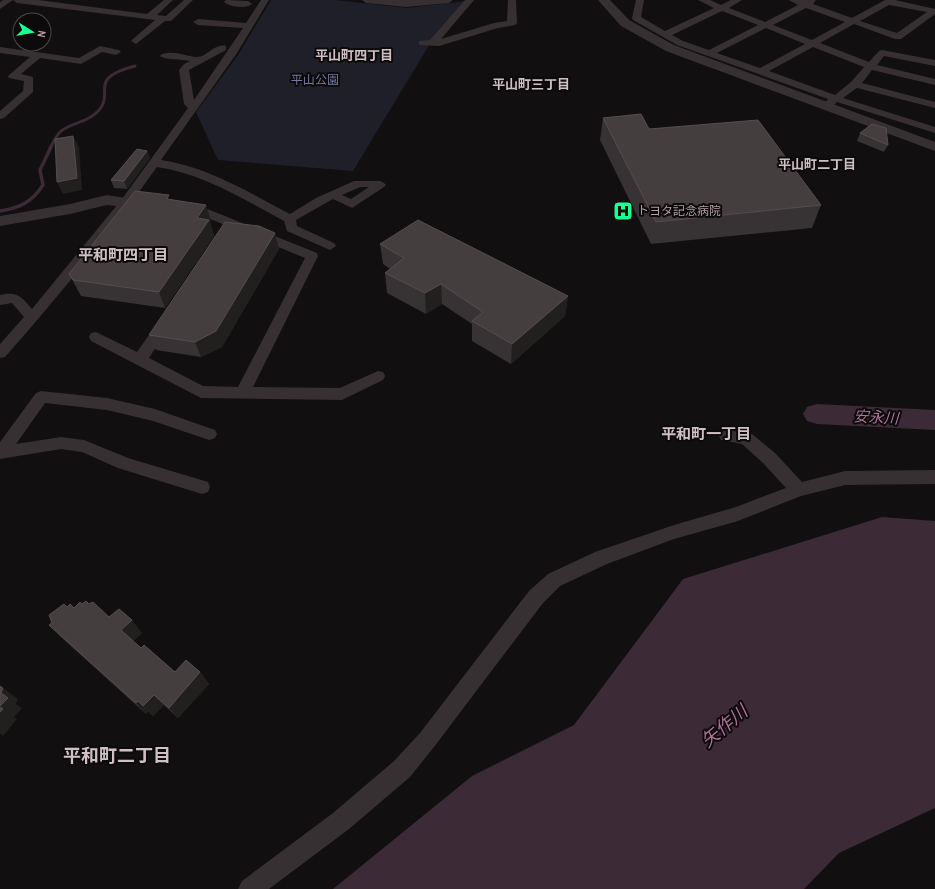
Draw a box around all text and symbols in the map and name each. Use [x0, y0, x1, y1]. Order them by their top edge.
north arrow [12, 12, 52, 52]
text: N [34, 29, 49, 38]
district label: 平山町四丁目 [315, 47, 393, 64]
park label: 平山公園 [291, 72, 339, 88]
district label: 平山町三丁目 [492, 76, 570, 93]
district label: 平山町二丁目 [778, 156, 856, 173]
hospital icon: トヨタ記念病院 [612, 200, 634, 222]
place label: トヨタ記念病院 [637, 203, 721, 219]
district label: 平和町四丁目 [78, 244, 168, 265]
water label: 安永川 [853, 405, 901, 429]
district label: 平和町一丁目 [661, 423, 751, 444]
water label: 矢作川 [695, 698, 754, 753]
district label: 平和町二丁目 [63, 743, 171, 768]

